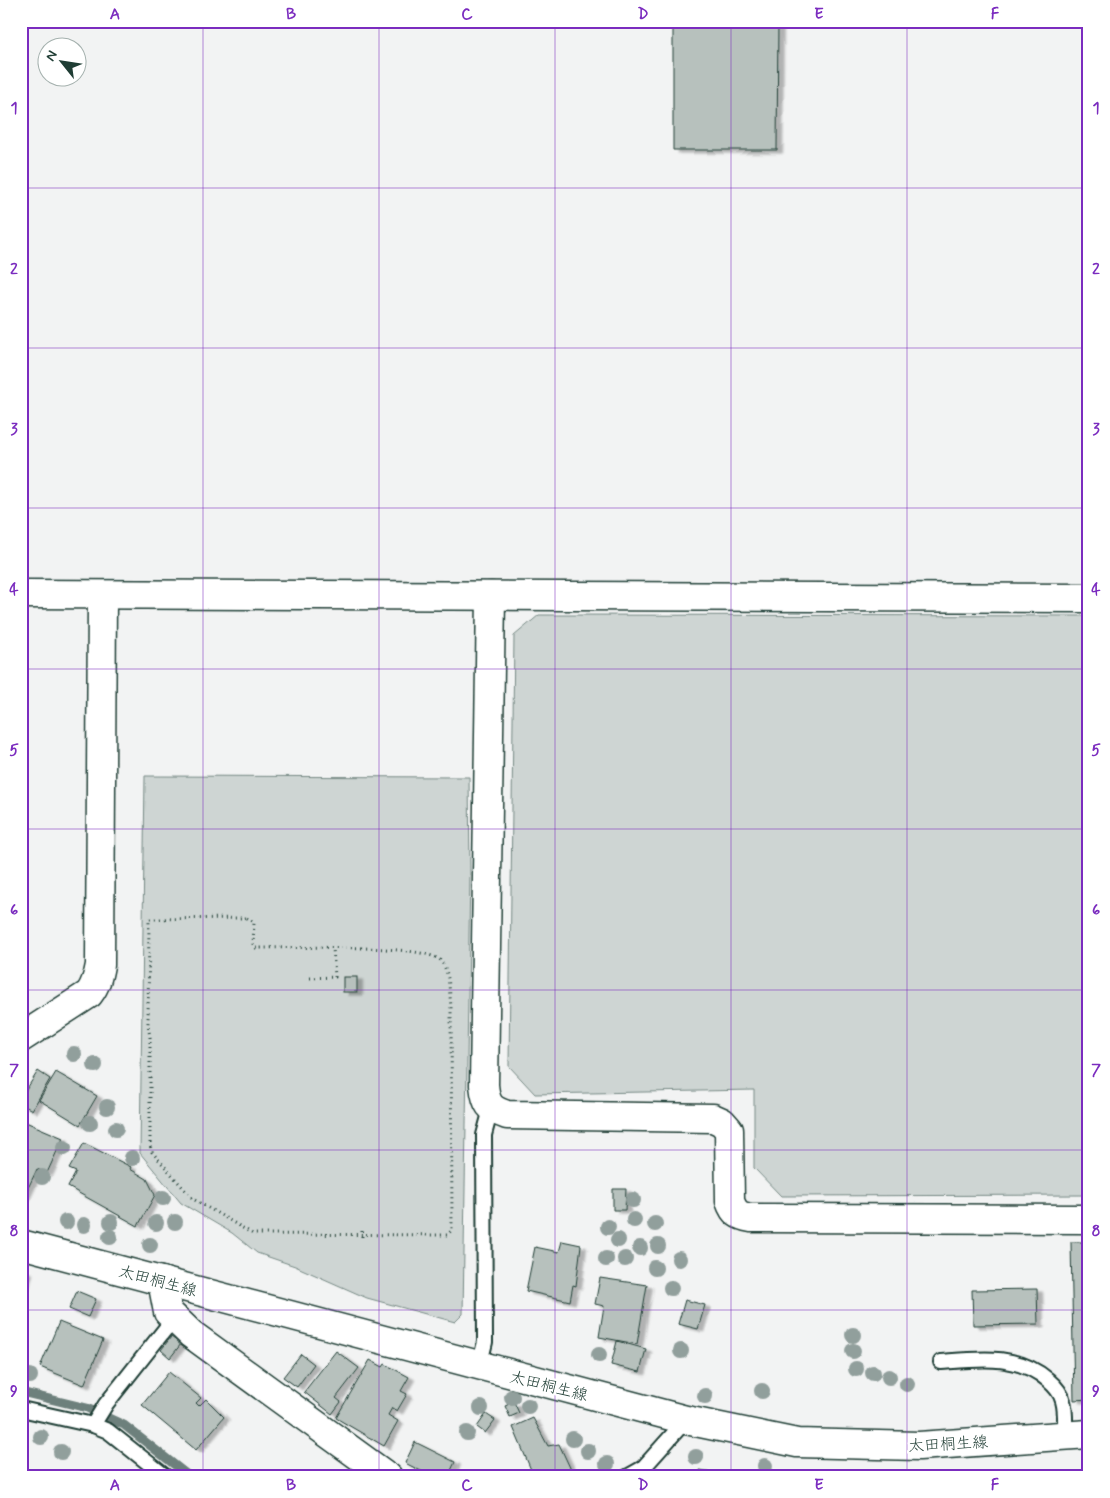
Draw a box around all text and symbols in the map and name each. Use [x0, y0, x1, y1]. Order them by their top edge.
text: A [110, 4, 120, 25]
text: B [286, 4, 296, 25]
text: C [461, 4, 473, 25]
text: D [637, 4, 649, 25]
text: E [814, 4, 824, 25]
text: F [991, 4, 1000, 25]
north arrow [38, 38, 88, 88]
text: N [41, 47, 62, 65]
text: 1 [10, 98, 18, 119]
text: 1 [1092, 98, 1100, 119]
text: 2 [10, 259, 18, 280]
text: 2 [1092, 259, 1100, 280]
text: 3 [10, 419, 18, 440]
text: 3 [1092, 419, 1100, 440]
text: 4 [9, 579, 19, 600]
text: 4 [1091, 579, 1101, 600]
text: 5 [9, 740, 19, 761]
text: 5 [1091, 740, 1101, 761]
text: 6 [10, 900, 18, 921]
text: 6 [1092, 900, 1100, 921]
text: 7 [9, 1060, 19, 1081]
text: 7 [1091, 1060, 1101, 1081]
text: 8 [9, 1221, 19, 1242]
text: 8 [1091, 1221, 1101, 1242]
street label: 太田桐生線 [116, 1261, 199, 1302]
street label: 太田桐生線 [507, 1367, 590, 1406]
text: 9 [10, 1381, 18, 1402]
text: 9 [1092, 1381, 1100, 1402]
street label: 太田桐生線 [908, 1432, 989, 1457]
text: A [110, 1475, 120, 1496]
text: B [286, 1475, 296, 1496]
text: C [461, 1475, 473, 1496]
text: D [637, 1475, 649, 1496]
text: E [814, 1475, 824, 1496]
text: F [991, 1475, 1000, 1496]

